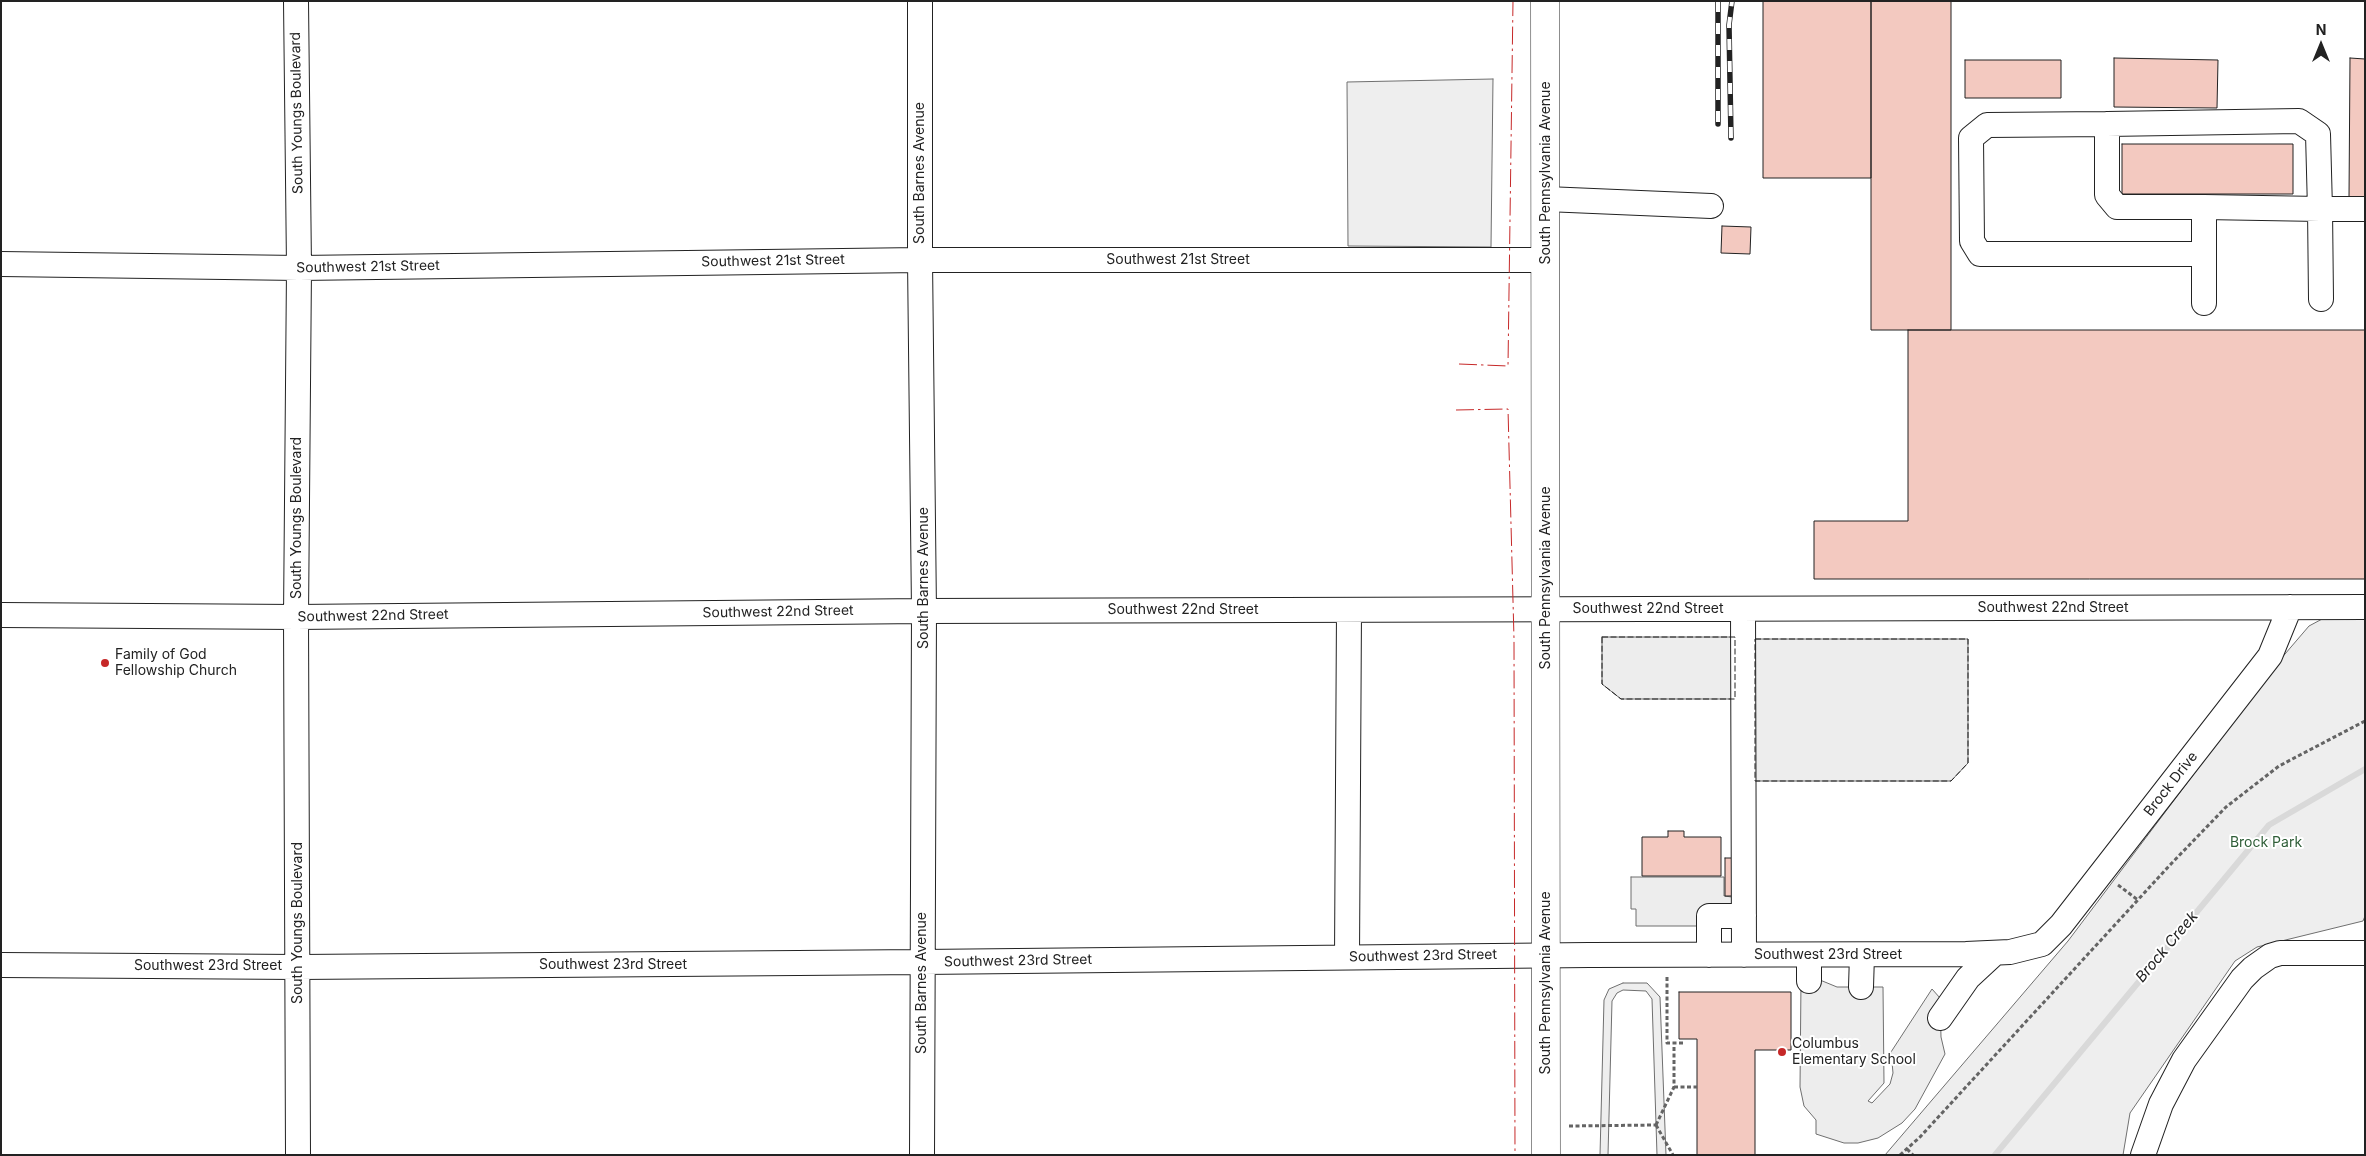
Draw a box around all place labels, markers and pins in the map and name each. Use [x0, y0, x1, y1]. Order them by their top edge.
place label: Family of God Fellowship Church [115, 647, 237, 680]
marker: Family of God Fellowship Church [99, 657, 111, 669]
place label: Columbus Elementary School [1792, 1036, 1916, 1068]
marker: Columbus Elementary School [1776, 1046, 1788, 1058]

